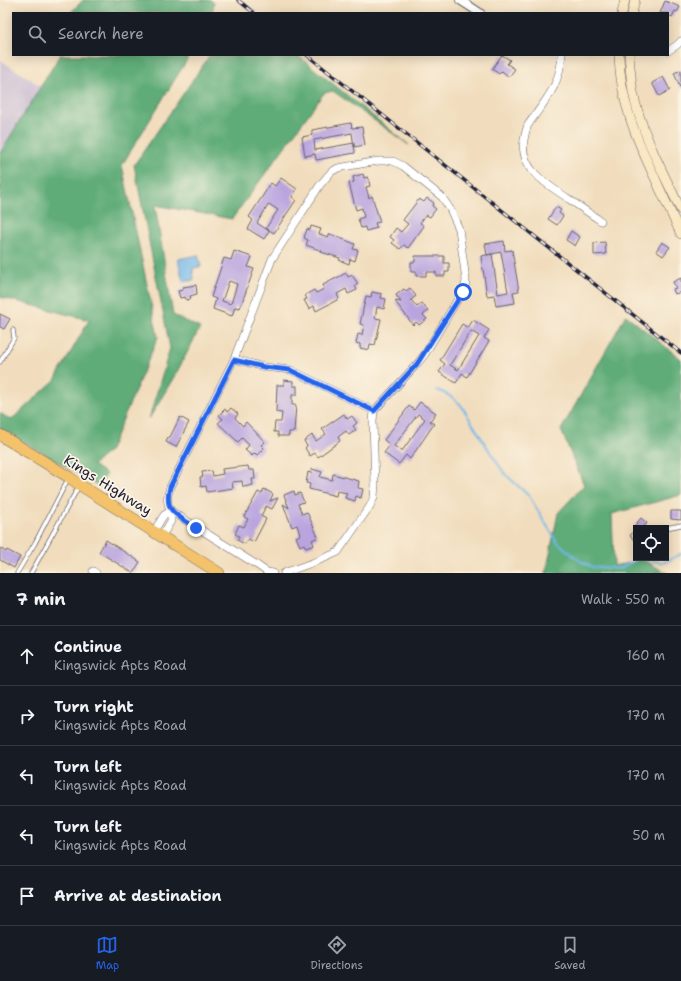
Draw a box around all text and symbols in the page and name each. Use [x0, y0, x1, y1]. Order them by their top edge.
search box [12, 12, 669, 56]
icon: search [26, 23, 48, 45]
text: Search here [58, 24, 144, 44]
route start [454, 283, 472, 301]
street label: Kings Highway [61, 451, 155, 519]
route end [187, 519, 205, 537]
map controls [633, 525, 669, 561]
button: locate [633, 525, 669, 561]
text: 7 min [16, 588, 66, 610]
text: Walk · 550 m [581, 591, 665, 608]
text: Continue [54, 637, 122, 657]
icon: ahead [16, 645, 38, 667]
text: 160 m [627, 647, 665, 664]
text: Kingswick Apts Road [54, 657, 186, 674]
text: Turn right [54, 697, 134, 717]
icon: right [16, 705, 38, 727]
text: 170 m [627, 707, 665, 724]
text: Kingswick Apts Road [54, 717, 186, 734]
text: Turn left [54, 757, 122, 777]
icon: left [16, 765, 38, 787]
text: 170 m [627, 767, 665, 784]
text: Kingswick Apts Road [54, 777, 186, 794]
text: Turn left [54, 817, 122, 837]
icon: left [16, 825, 38, 847]
text: 50 m [632, 827, 665, 844]
text: Kingswick Apts Road [54, 837, 186, 854]
icon: arrive [16, 885, 38, 907]
text: Arrive at destination [54, 886, 222, 906]
tab: Map [96, 934, 119, 973]
tab: Directions [310, 934, 363, 973]
tab: Saved [554, 934, 585, 973]

